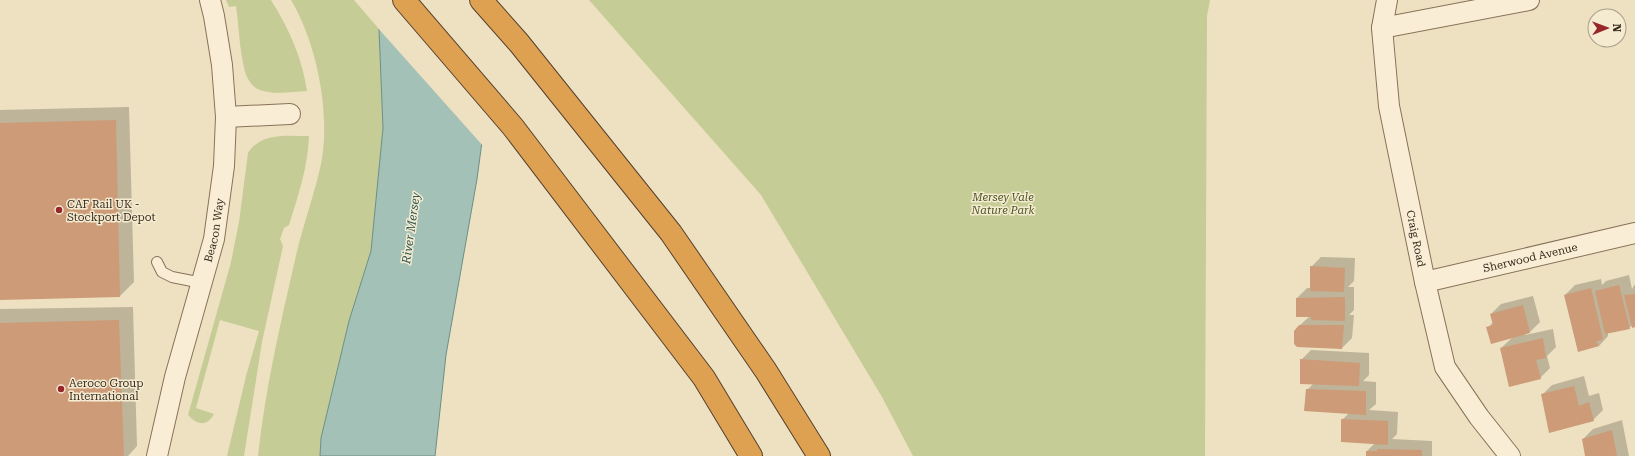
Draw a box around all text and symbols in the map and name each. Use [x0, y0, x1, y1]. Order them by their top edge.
north arrow [1587, 8, 1627, 48]
text: N [1610, 23, 1623, 33]
water label: River Mersey [399, 191, 423, 266]
park label: Mersey Vale Nature Park [971, 191, 1034, 217]
street label: Beacon Way [201, 197, 226, 264]
place label: CAF Rail UK - Stockport Depot [67, 198, 156, 224]
marker: CAF Rail UK - Stockport Depot [54, 205, 64, 215]
street label: Craig Road [1404, 209, 1428, 268]
street label: Sherwood Avenue [1482, 240, 1579, 275]
place label: Aeroco Group International [69, 377, 143, 403]
marker: Aeroco Group International [56, 384, 66, 394]

